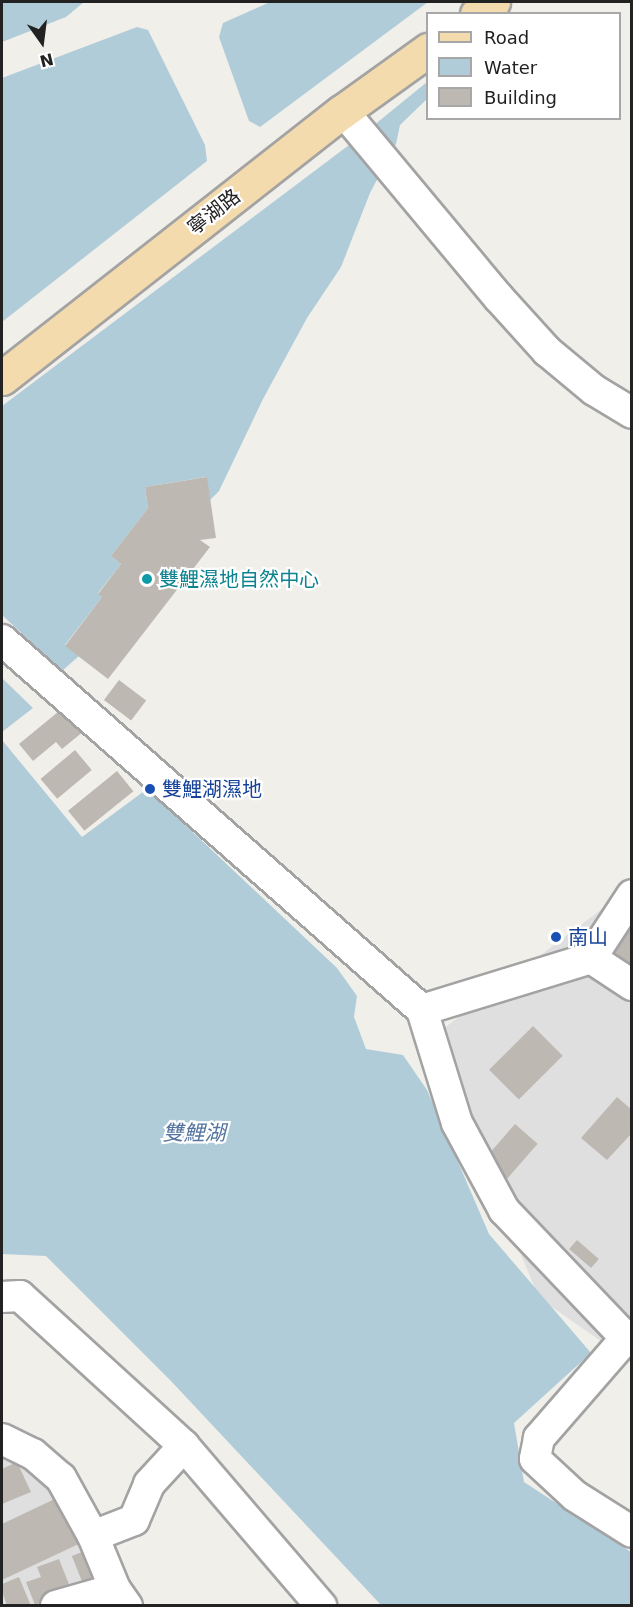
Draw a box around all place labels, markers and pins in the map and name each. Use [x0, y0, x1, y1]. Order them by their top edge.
place label: 雙鯉濕地自然中心 [159, 567, 319, 591]
marker: 雙鯉濕地自然中心 [140, 572, 154, 586]
place label: 雙鯉湖濕地 [162, 777, 262, 801]
marker: 雙鯉湖濕地 [143, 782, 157, 796]
place label: 南山 [568, 925, 608, 949]
marker: 南山 [549, 930, 563, 944]

